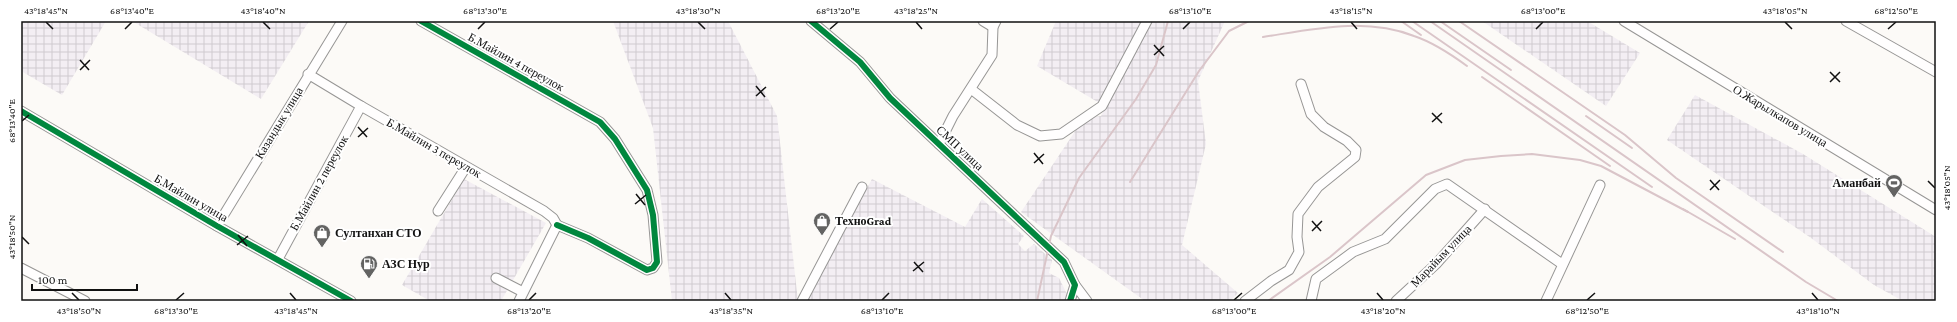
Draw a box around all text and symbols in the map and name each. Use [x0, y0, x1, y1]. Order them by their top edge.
text: 43°18'45"N [24, 5, 68, 16]
text: 68°13'40"E [110, 5, 155, 16]
text: 43°18'40"N [241, 5, 286, 16]
text: 68°13'30"E [463, 5, 507, 16]
text: 43°18'30"N [676, 5, 721, 16]
text: 68°13'20"E [816, 5, 861, 16]
text: 43°18'25"N [894, 5, 939, 16]
text: 68°13'10"E [1169, 5, 1212, 16]
text: 43°18'15"N [1330, 5, 1373, 16]
text: 68°13'00"E [1521, 5, 1566, 16]
text: 43°18'05"N [1763, 5, 1808, 16]
text: 68°12'50"E [1874, 5, 1918, 16]
street label: Б.Майлин 4 переулок [466, 30, 567, 94]
street label: О.Жарылкапов улица [1730, 82, 1830, 150]
street label: Казандык улица [252, 84, 306, 162]
text: 68°13'40"E [6, 98, 17, 143]
street label: Б.Майлин 3 переулок [384, 115, 484, 181]
street label: СМП улица [934, 123, 987, 174]
street label: Б.Майлин 2 переулок [287, 133, 351, 233]
text: 43°18'05"N [1941, 165, 1952, 210]
street label: Б.Майлин улица [152, 171, 231, 225]
sports icon: Аманбай [1884, 173, 1904, 198]
place label: Аманбай [1832, 176, 1881, 190]
shop icon: ТехноGrad [812, 211, 832, 236]
text: 43°18'50"N [6, 214, 17, 259]
place label: ТехноGrad [835, 214, 892, 228]
street label: Марайым улица [1408, 221, 1475, 290]
shop icon: Султанхан СТО [312, 223, 332, 248]
place label: Султанхан СТО [335, 226, 422, 240]
fuel station icon: АЗС Нур [359, 254, 379, 279]
place label: АЗС Нур [382, 257, 430, 271]
scale bar [32, 266, 137, 292]
text: 100 m [38, 273, 68, 287]
text: 43°18'50"N [57, 305, 102, 316]
text: 68°13'30"E [154, 305, 198, 316]
text: 43°18'45"N [274, 305, 318, 316]
text: 68°13'20"E [507, 305, 552, 316]
text: 43°18'35"N [709, 305, 753, 316]
text: 68°13'10"E [861, 305, 904, 316]
text: 68°13'00"E [1212, 305, 1257, 316]
text: 43°18'20"N [1360, 305, 1406, 316]
text: 68°12'50"E [1565, 305, 1609, 316]
text: 43°18'10"N [1796, 305, 1840, 316]

